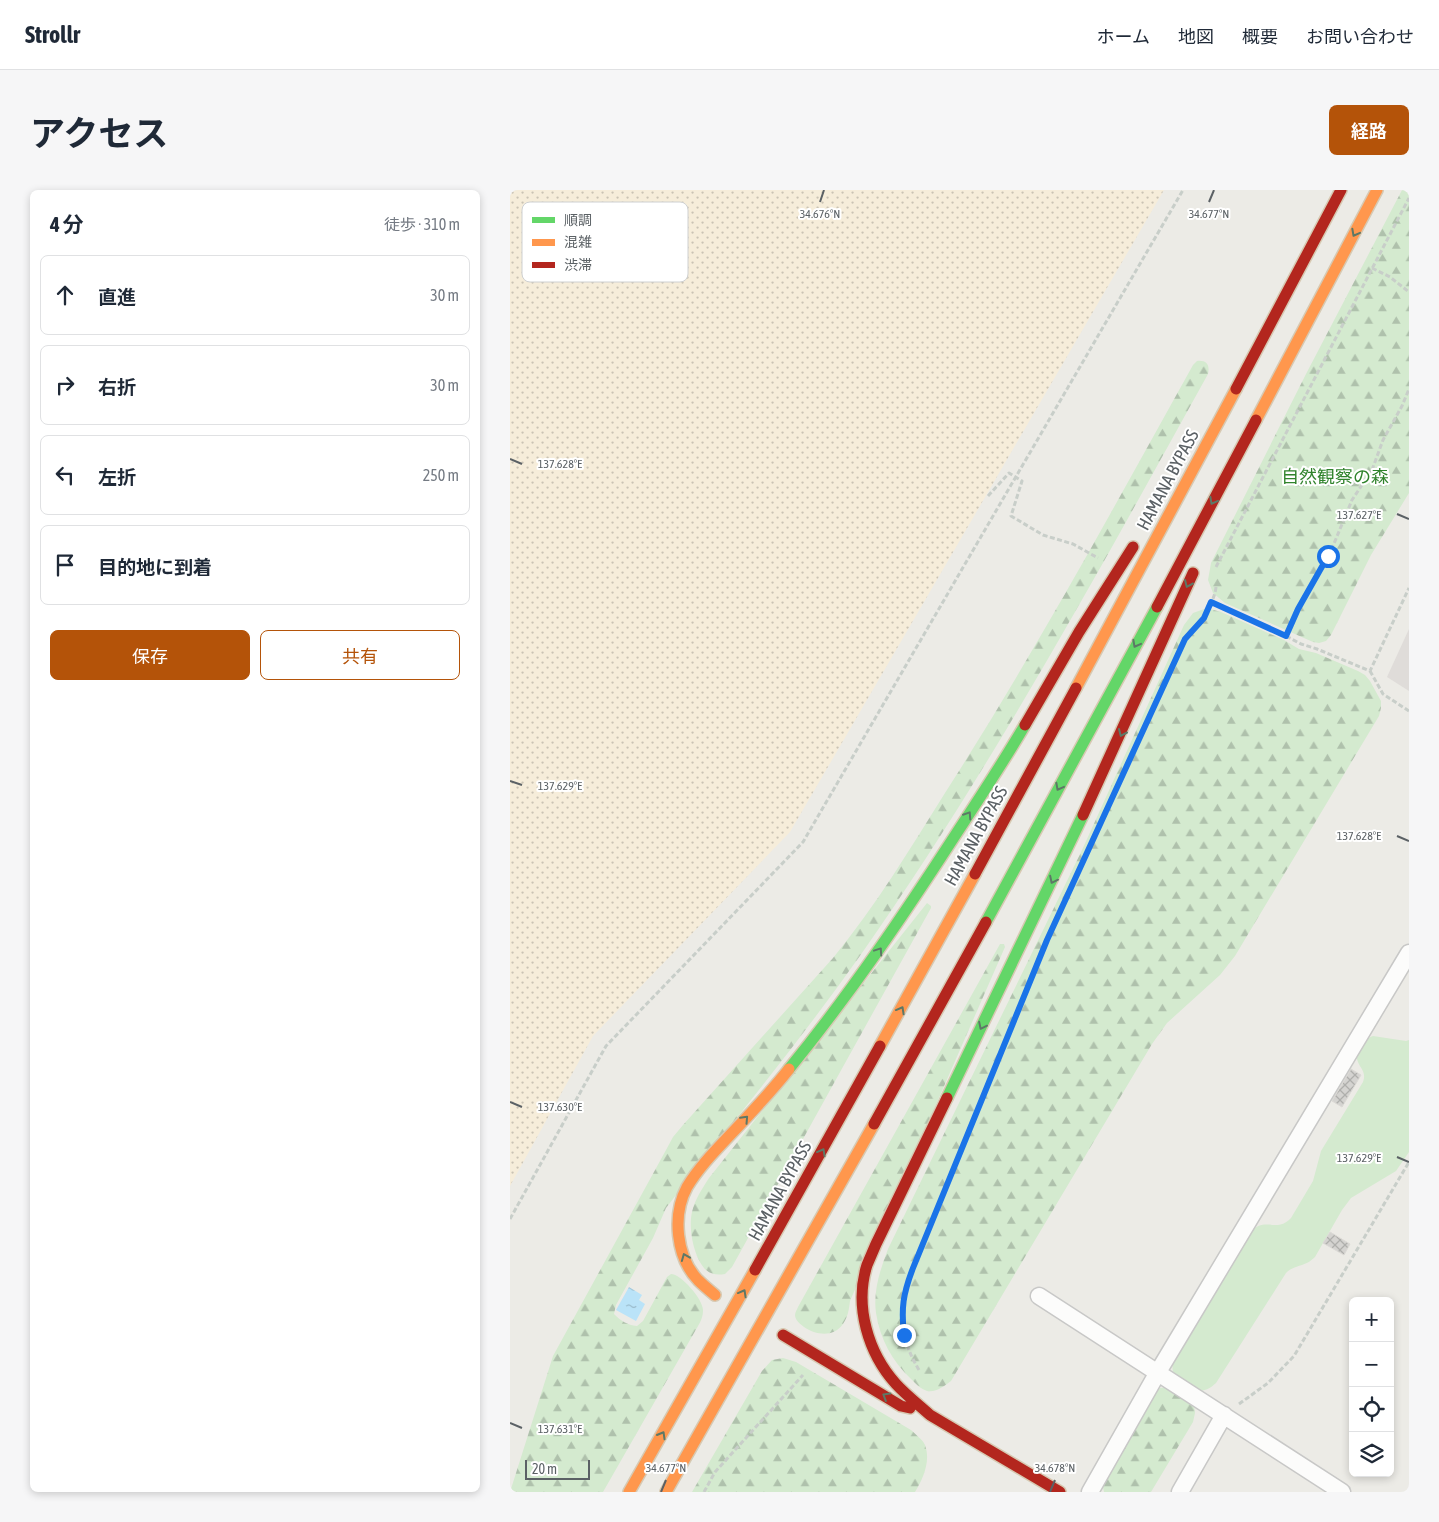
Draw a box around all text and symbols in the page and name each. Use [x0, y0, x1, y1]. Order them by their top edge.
text: Strollr [25, 21, 80, 48]
text: ホーム [1097, 26, 1150, 47]
text: 地図 [1178, 26, 1214, 47]
text: 概要 [1242, 26, 1278, 47]
text: お問い合わせ [1306, 26, 1414, 47]
button: 経路 [1329, 105, 1409, 155]
text: アクセス [30, 113, 168, 153]
legend [522, 202, 688, 282]
text: 34.676°N [800, 207, 840, 221]
text: 34.677°N [1189, 207, 1229, 221]
text: 4 分 [50, 212, 84, 236]
text: 順調 [564, 212, 592, 228]
text: 徒歩 · 310 m [384, 215, 460, 233]
one-way arrow [1351, 228, 1361, 237]
text: 混雑 [564, 234, 592, 250]
text: 渋滞 [564, 257, 592, 273]
icon: ahead [51, 281, 79, 309]
text: 直進 [98, 286, 136, 308]
text: 30 m [430, 286, 459, 304]
icon: right [51, 371, 79, 399]
text: 右折 [98, 376, 136, 398]
text: 30 m [430, 376, 459, 394]
street label: HAMANA BYPASS [1132, 426, 1203, 534]
text: 137.628°E [538, 457, 582, 471]
icon: left [51, 461, 79, 489]
text: 左折 [98, 466, 136, 488]
text: 250 m [423, 466, 459, 484]
park label: 自然観察の森 [1281, 466, 1389, 487]
one-way arrow [1209, 495, 1219, 504]
text: 137.627°E [1337, 508, 1381, 522]
route start [1317, 545, 1340, 568]
icon: arrive [51, 551, 79, 579]
text: 目的地に到着 [98, 556, 212, 578]
one-way arrow [1184, 579, 1194, 588]
button: 保存 [50, 630, 250, 680]
button: 共有 [260, 630, 460, 680]
one-way arrow [1132, 638, 1142, 647]
one-way arrow [1118, 727, 1128, 736]
text: 137.629°E [538, 779, 582, 793]
street label: HAMANA BYPASS [940, 782, 1012, 889]
one-way arrow [1055, 782, 1065, 791]
one-way arrow [962, 811, 971, 821]
text: 137.628°E [1337, 829, 1381, 843]
one-way arrow [1049, 875, 1059, 884]
one-way arrow [873, 947, 882, 957]
one-way arrow [895, 1006, 905, 1015]
one-way arrow [978, 1021, 988, 1030]
text: 137.630°E [538, 1100, 582, 1114]
one-way arrow [739, 1116, 748, 1125]
street label: HAMANA BYPASS [744, 1137, 816, 1244]
one-way arrow [816, 1148, 826, 1157]
text: 137.629°E [1337, 1151, 1381, 1165]
one-way arrow [681, 1253, 691, 1262]
one-way arrow [736, 1290, 746, 1299]
map controls [1349, 1297, 1394, 1477]
button: + [1349, 1297, 1394, 1342]
route end [893, 1324, 916, 1347]
button: − [1349, 1342, 1394, 1387]
button: locate [1349, 1387, 1394, 1432]
one-way arrow [882, 1393, 891, 1403]
text: 137.631°E [538, 1422, 582, 1436]
one-way arrow [656, 1431, 666, 1440]
button: layers [1349, 1432, 1394, 1477]
scale bar [525, 1457, 590, 1480]
text: 20 m [532, 1461, 557, 1477]
text: 34.677°N [646, 1461, 686, 1475]
text: 34.678°N [1035, 1461, 1075, 1475]

